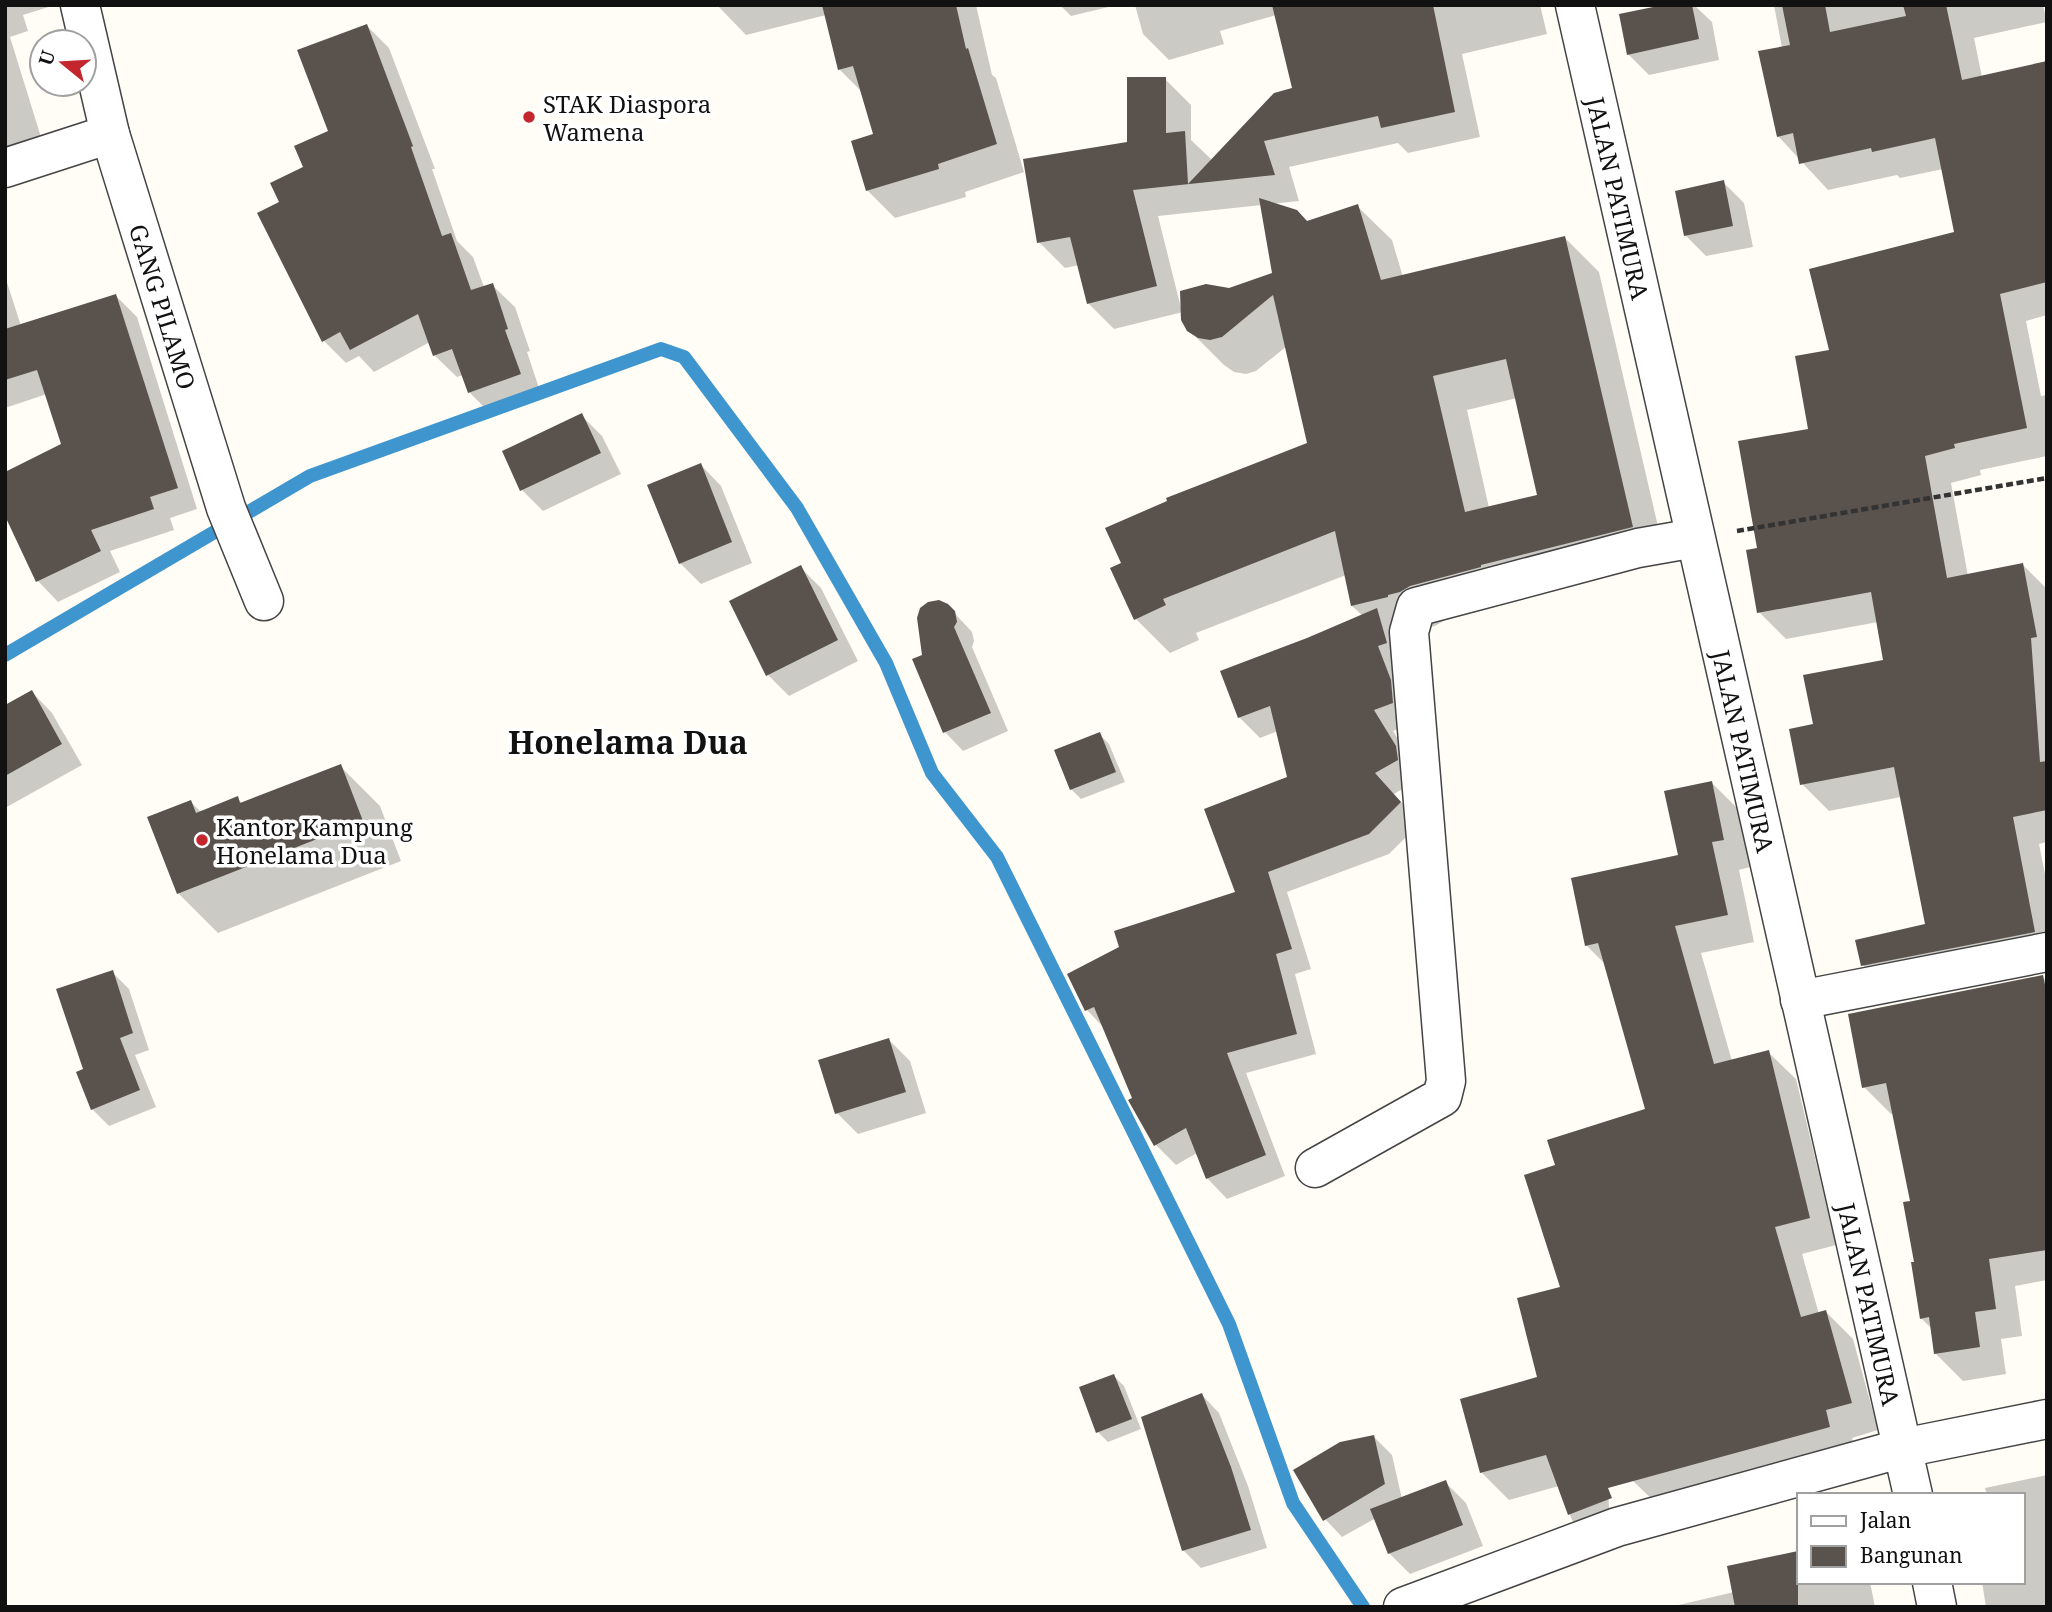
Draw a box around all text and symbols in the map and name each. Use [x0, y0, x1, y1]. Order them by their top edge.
north arrow [28, 28, 98, 98]
text: U [32, 47, 61, 69]
place label: STAK Diaspora Wamena [543, 87, 711, 148]
street label: JALAN PATIMURA [1580, 93, 1658, 303]
marker: STAK Diaspora Wamena [521, 109, 537, 125]
street label: GANG PILAMO [122, 220, 205, 393]
street label: JALAN PATIMURA [1705, 646, 1783, 856]
district label: Honelama Dua [508, 720, 748, 763]
place label: Kantor Kampung Honelama Dua [216, 810, 413, 871]
marker: Kantor Kampung Honelama Dua [194, 832, 210, 848]
street label: JALAN PATIMURA [1831, 1199, 1909, 1408]
legend [1797, 1493, 2024, 1584]
text: Jalan [1859, 1506, 1911, 1534]
text: Bangunan [1860, 1541, 1963, 1569]

